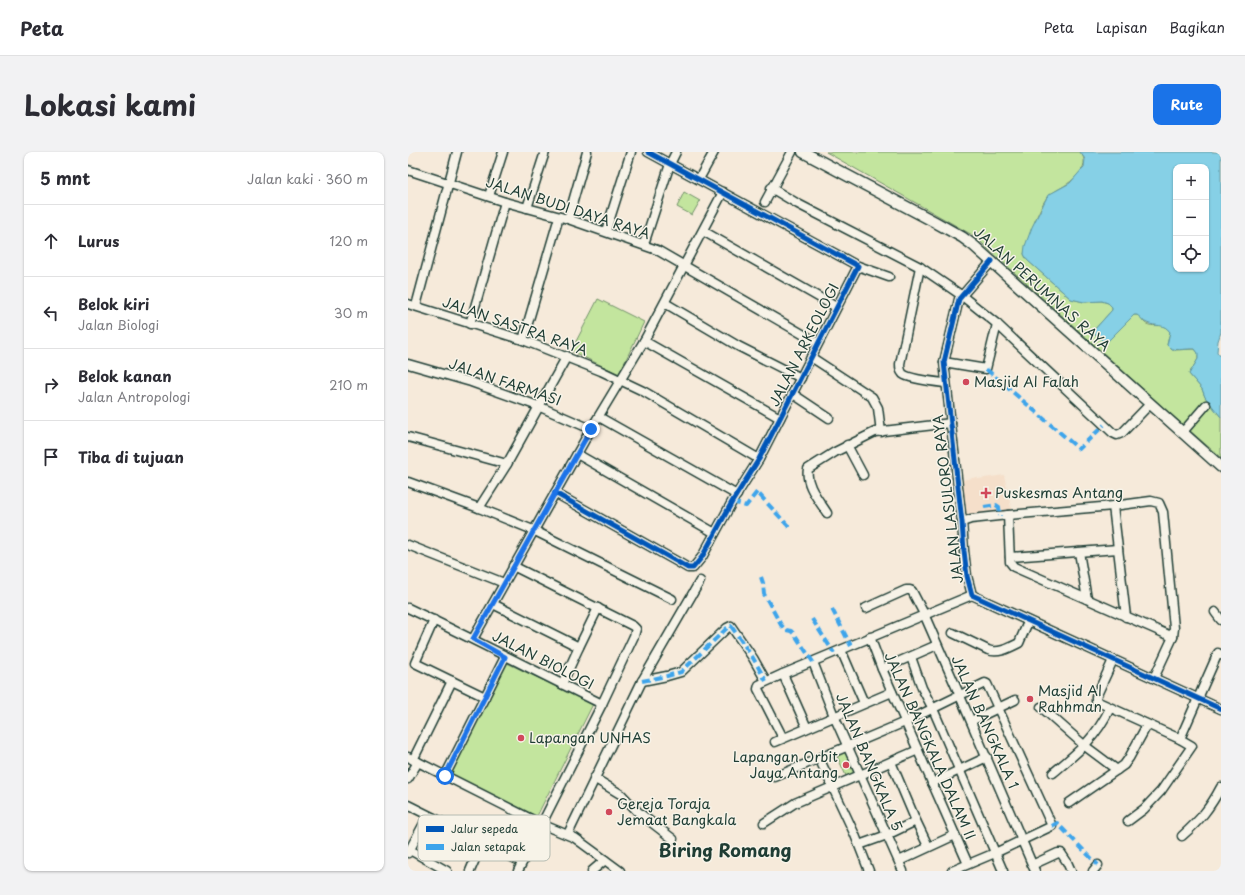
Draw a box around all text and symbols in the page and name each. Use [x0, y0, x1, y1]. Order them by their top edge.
text: Peta [20, 14, 64, 42]
text: Peta [1044, 17, 1074, 38]
text: Lapisan [1096, 17, 1147, 38]
text: Bagikan [1169, 17, 1225, 38]
text: Lokasi kami [24, 83, 196, 126]
button: Rute [1153, 84, 1221, 125]
map controls [1173, 164, 1209, 272]
button: + [1173, 164, 1209, 200]
text: 5 mnt [40, 165, 91, 191]
text: Jalan kaki · 360 m [247, 169, 368, 188]
street label: JALAN BUDI DAYA RAYA [483, 171, 653, 244]
button: − [1173, 200, 1209, 236]
street label: JALAN PERUMNAS RAYA [969, 221, 1116, 356]
text: Lurus [78, 229, 119, 252]
icon: ahead [40, 230, 62, 252]
text: 120 m [329, 231, 368, 250]
button: locate [1173, 236, 1209, 272]
street label: JALAN ARKEOLOGI [763, 279, 844, 410]
street label: JALAN SASTRA RAYA [440, 291, 591, 360]
text: Belok kiri [78, 292, 149, 315]
icon: left [40, 302, 62, 324]
text: 30 m [334, 303, 368, 322]
text: Jalan Biologi [78, 315, 159, 334]
street label: JALAN FARMASI [446, 352, 564, 411]
text: Belok kanan [78, 364, 172, 387]
place label: Masjid Al Falah [974, 371, 1079, 392]
icon: right [40, 374, 62, 396]
text: 210 m [329, 375, 368, 394]
marker: Masjid Al Falah [961, 377, 971, 387]
text: Jalan Antropologi [78, 387, 190, 406]
street label: JALAN LASULORO RAYA [927, 413, 968, 585]
route end [582, 420, 600, 438]
text: Tiba di tujuan [78, 445, 184, 468]
icon: arrive [40, 446, 62, 468]
place label: Puskesmas Antang [995, 482, 1123, 503]
marker: Puskesmas Antang [980, 487, 992, 499]
street label: JALAN BIOLOGI [489, 625, 598, 694]
street label: JALAN BANGKALA DALAM II [879, 649, 981, 843]
street label: JALAN BANGKALA 1 [947, 652, 1024, 792]
place label: Masjid Al Rahhman [1038, 680, 1102, 717]
street label: JALAN BANGKALA 5 [831, 689, 908, 834]
marker: Masjid Al Rahhman [1025, 694, 1035, 704]
place label: Lapangan UNHAS [529, 727, 651, 748]
marker: Lapangan UNHAS [516, 733, 526, 743]
place label: Lapangan Orbit Jaya Antang [733, 746, 838, 783]
marker: Lapangan Orbit Jaya Antang [841, 760, 851, 770]
route start [436, 767, 454, 785]
place label: Gereja Toraja Jemaat Bangkala [617, 793, 737, 830]
marker: Gereja Toraja Jemaat Bangkala [604, 807, 614, 817]
legend [418, 815, 550, 861]
text: Jalur sepeda [451, 820, 518, 837]
district label: Biring Romang [659, 836, 792, 863]
text: Jalan setapak [451, 838, 526, 855]

